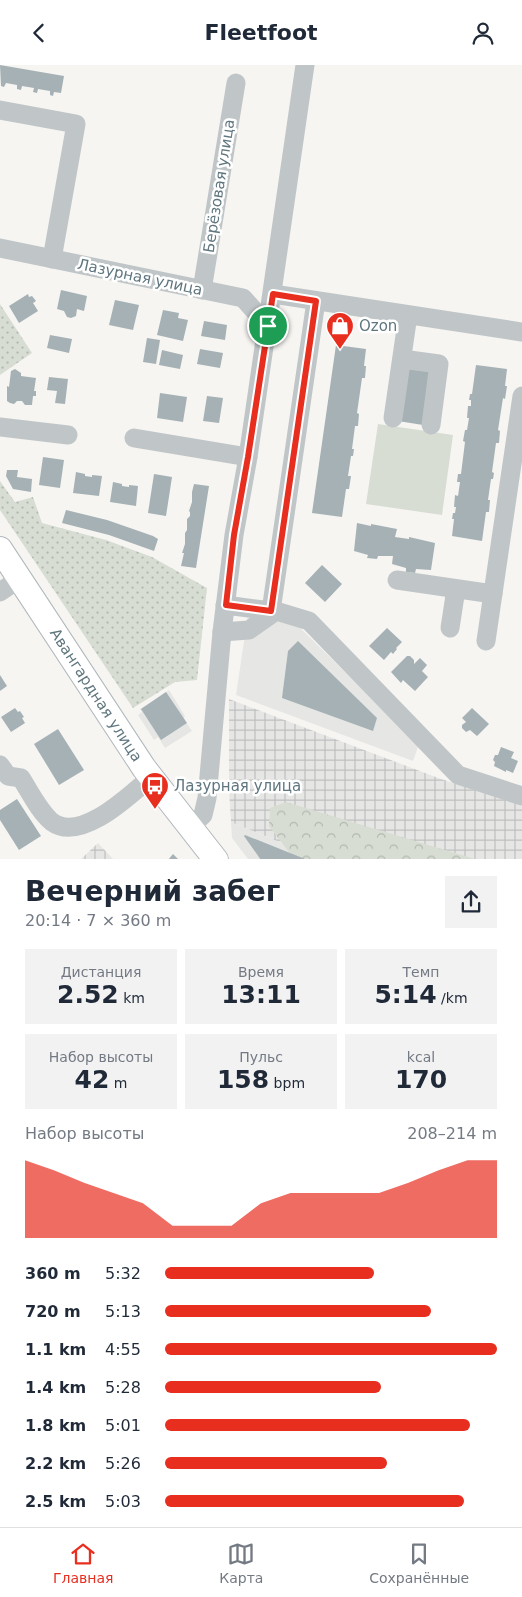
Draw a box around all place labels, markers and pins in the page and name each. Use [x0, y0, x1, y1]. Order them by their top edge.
pin [247, 305, 289, 347]
shop icon: Ozon [325, 311, 355, 350]
place label: Ozon [359, 317, 397, 335]
bus stop icon: Лазурная улица [140, 771, 170, 810]
place label: Лазурная улица [174, 777, 301, 795]

